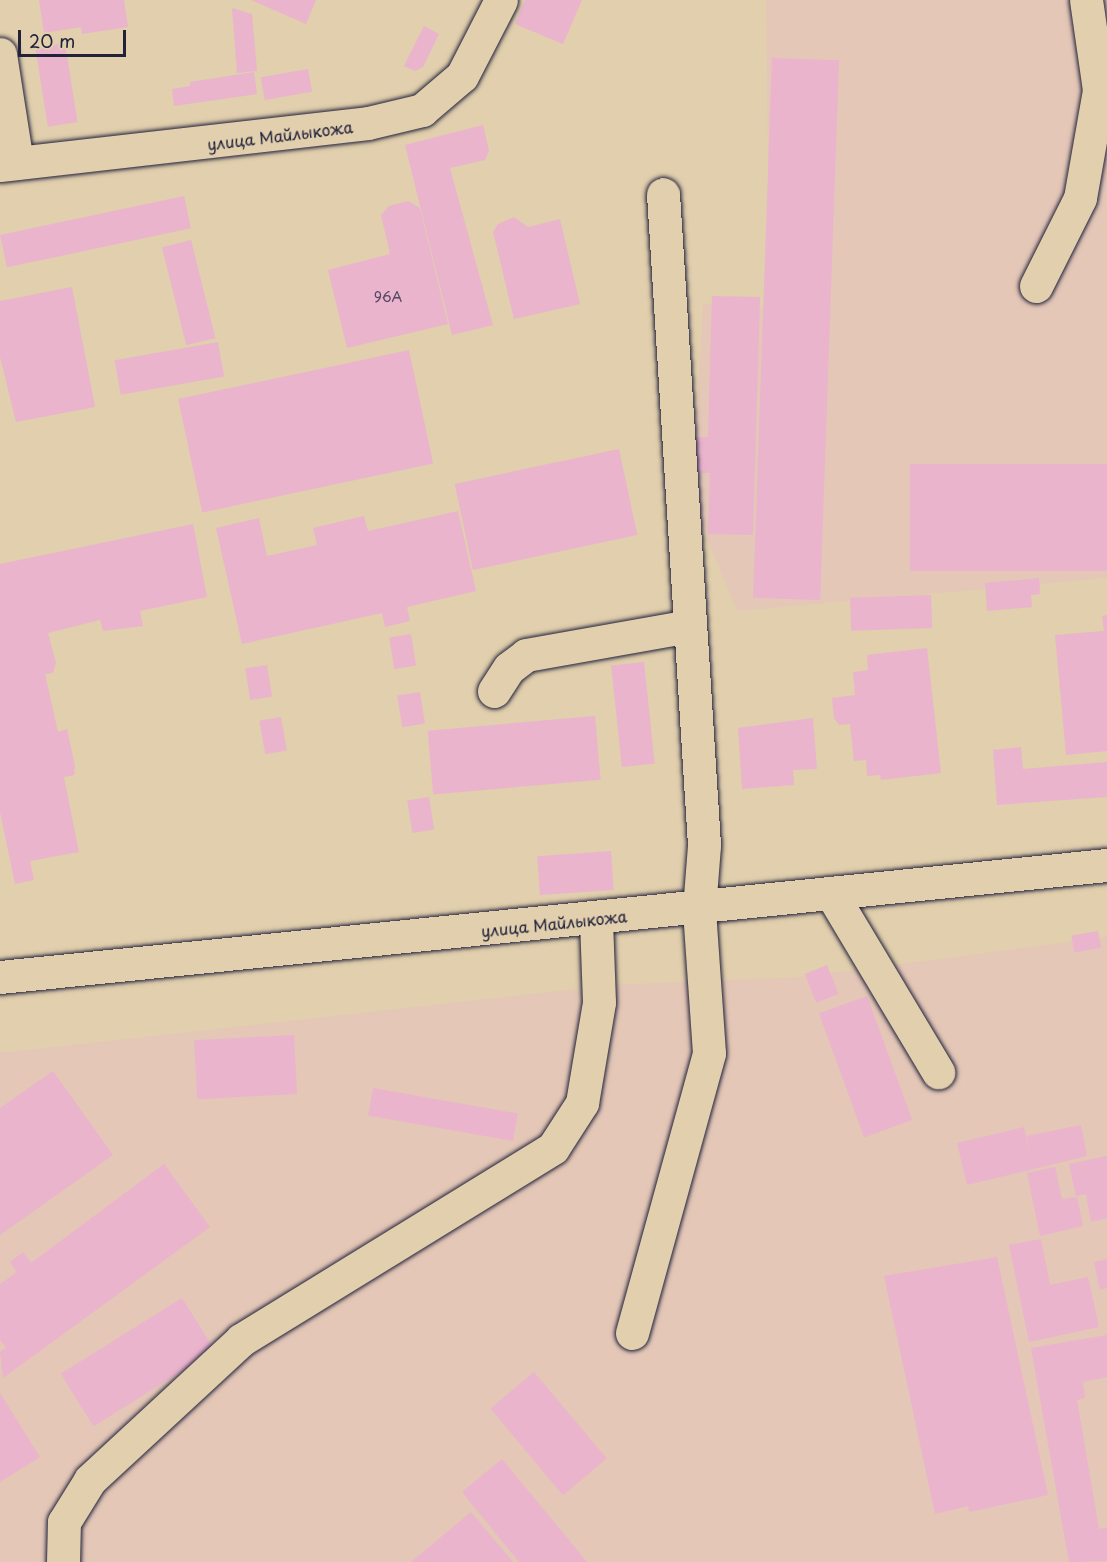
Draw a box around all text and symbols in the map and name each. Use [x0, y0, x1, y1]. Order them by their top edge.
scale bar [21, 18, 129, 56]
text: 20 m [29, 27, 75, 54]
street label: улица Майлыкожа [205, 116, 355, 154]
house number: 96А [374, 289, 402, 305]
street label: улица Майлыкожа [480, 906, 628, 940]

